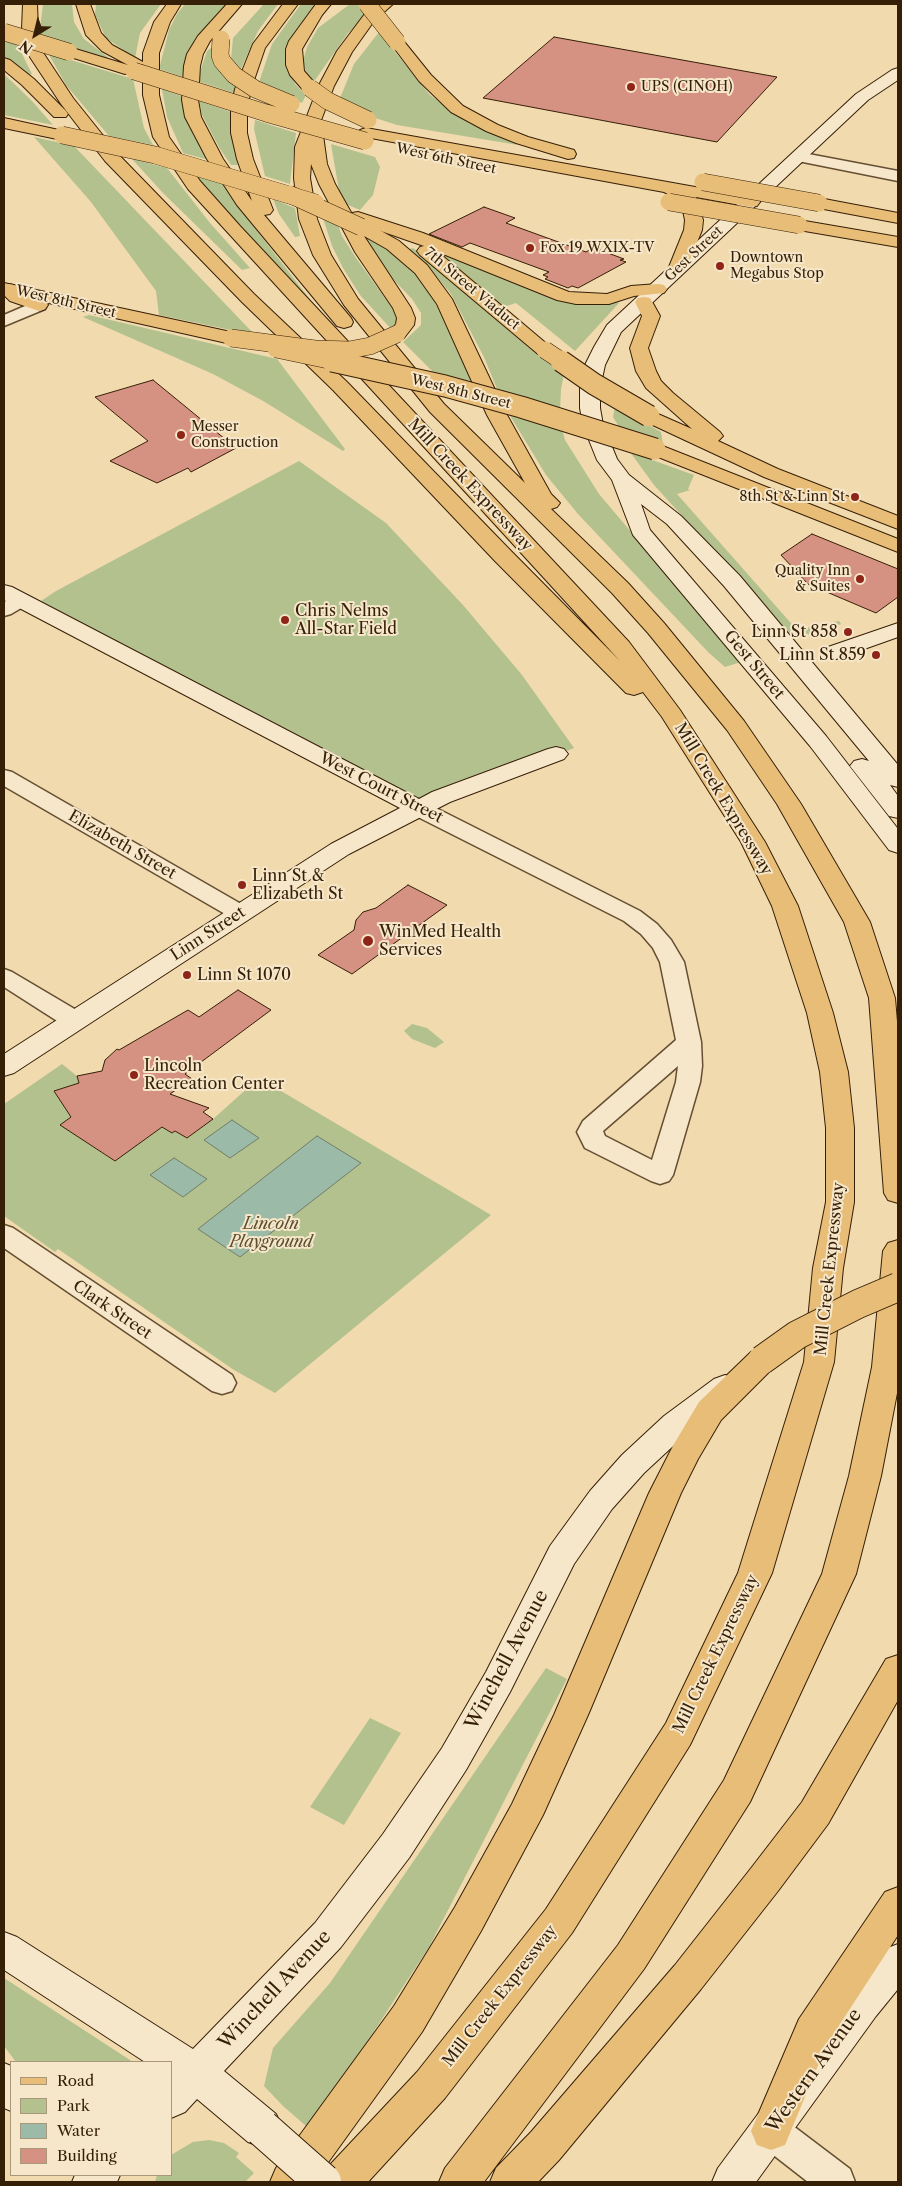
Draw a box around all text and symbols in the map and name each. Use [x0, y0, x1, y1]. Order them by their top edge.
north arrow [10, 10, 60, 60]
text: N [16, 36, 36, 58]
place label: UPS (CINOH) [641, 79, 732, 95]
marker: UPS (CINOH) [625, 81, 637, 93]
street label: West 6th Street [394, 140, 498, 178]
street label: Gest Street [661, 223, 727, 285]
place label: Fox 19 WXIX-TV [540, 240, 654, 256]
marker: Fox 19 WXIX-TV [524, 242, 536, 254]
street label: 7th Street Viaduct [421, 244, 523, 334]
place label: Downtown Megabus Stop [730, 250, 824, 282]
marker: Downtown Megabus Stop [714, 260, 726, 272]
street label: West 8th Street [14, 282, 118, 322]
street label: West 8th Street [409, 372, 513, 412]
street label: Mill Creek Expressway [404, 415, 536, 555]
place label: Messer Construction [191, 419, 279, 452]
marker: Messer Construction [175, 429, 187, 441]
place label: 8th St & Linn St [739, 489, 845, 505]
marker: 8th St & Linn St [849, 491, 861, 503]
place label: Quality Inn & Suites [775, 563, 850, 596]
marker: Quality Inn & Suites [854, 573, 866, 585]
place label: Chris Nelms All-Star Field [295, 601, 397, 639]
marker: Chris Nelms All-Star Field [279, 614, 291, 626]
place label: Linn St 858 [751, 622, 838, 642]
marker: Linn St 858 [842, 626, 854, 638]
street label: Gest Street [720, 627, 788, 703]
place label: Linn St 859 [779, 645, 866, 665]
marker: Linn St 859 [870, 649, 882, 661]
street label: Mill Creek Expressway [670, 719, 776, 879]
street label: West Court Street [316, 749, 446, 827]
street label: Elizabeth Street [65, 806, 179, 884]
place label: Linn St & Elizabeth St [252, 866, 343, 904]
marker: Linn St & Elizabeth St [236, 879, 248, 891]
street label: Linn Street [167, 903, 249, 965]
place label: WinMed Health Services [379, 922, 501, 960]
marker: WinMed Health Services [361, 934, 375, 948]
place label: Linn St 1070 [197, 965, 291, 985]
marker: Linn St 1070 [181, 969, 193, 981]
place label: Lincoln Recreation Center [144, 1056, 284, 1094]
marker: Lincoln Recreation Center [128, 1069, 140, 1081]
street label: Mill Creek Expressway [811, 1181, 849, 1357]
park label: Lincoln Playground [229, 1214, 313, 1252]
street label: Clark Street [69, 1277, 155, 1343]
street label: Mill Creek Expressway [669, 1571, 763, 1737]
street label: Winchell Avenue [461, 1586, 553, 1734]
street label: Mill Creek Expressway [439, 1921, 561, 2071]
street label: Winchell Avenue [214, 1926, 336, 2054]
street label: Western Avenue [761, 2004, 867, 2138]
legend [10, 2061, 172, 2176]
text: Road [57, 2071, 94, 2090]
text: Park [57, 2096, 90, 2115]
text: Water [57, 2121, 100, 2140]
text: Building [57, 2146, 117, 2165]

